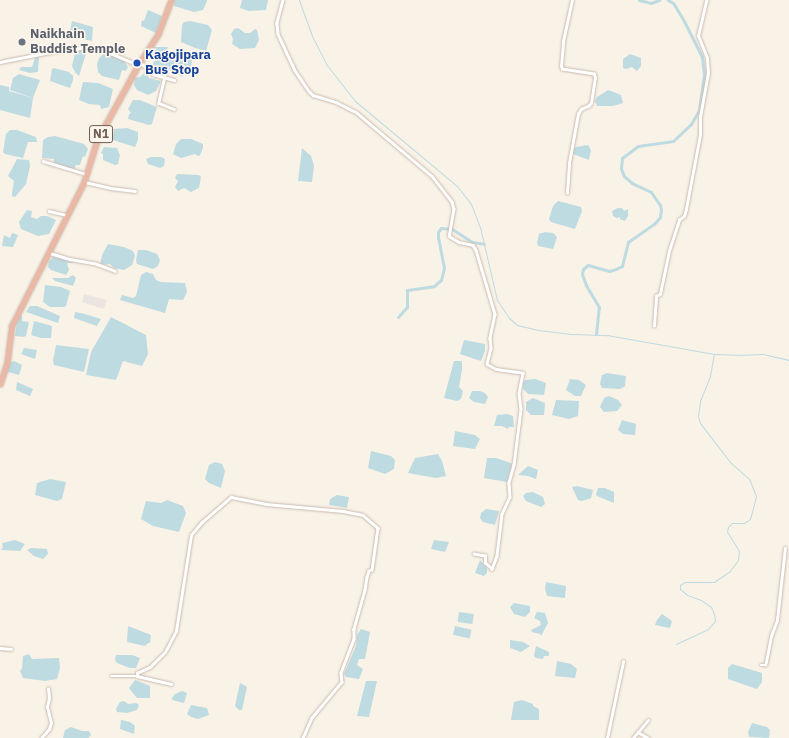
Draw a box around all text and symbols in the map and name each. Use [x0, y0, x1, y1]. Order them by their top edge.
place label: Naikhain Buddist Temple [30, 27, 125, 58]
marker: Naikhain Buddist Temple [17, 37, 27, 47]
place label: Kagojipara Bus Stop [145, 48, 211, 79]
marker: Kagojipara Bus Stop [132, 58, 142, 68]
road number: N1 [89, 124, 113, 144]

